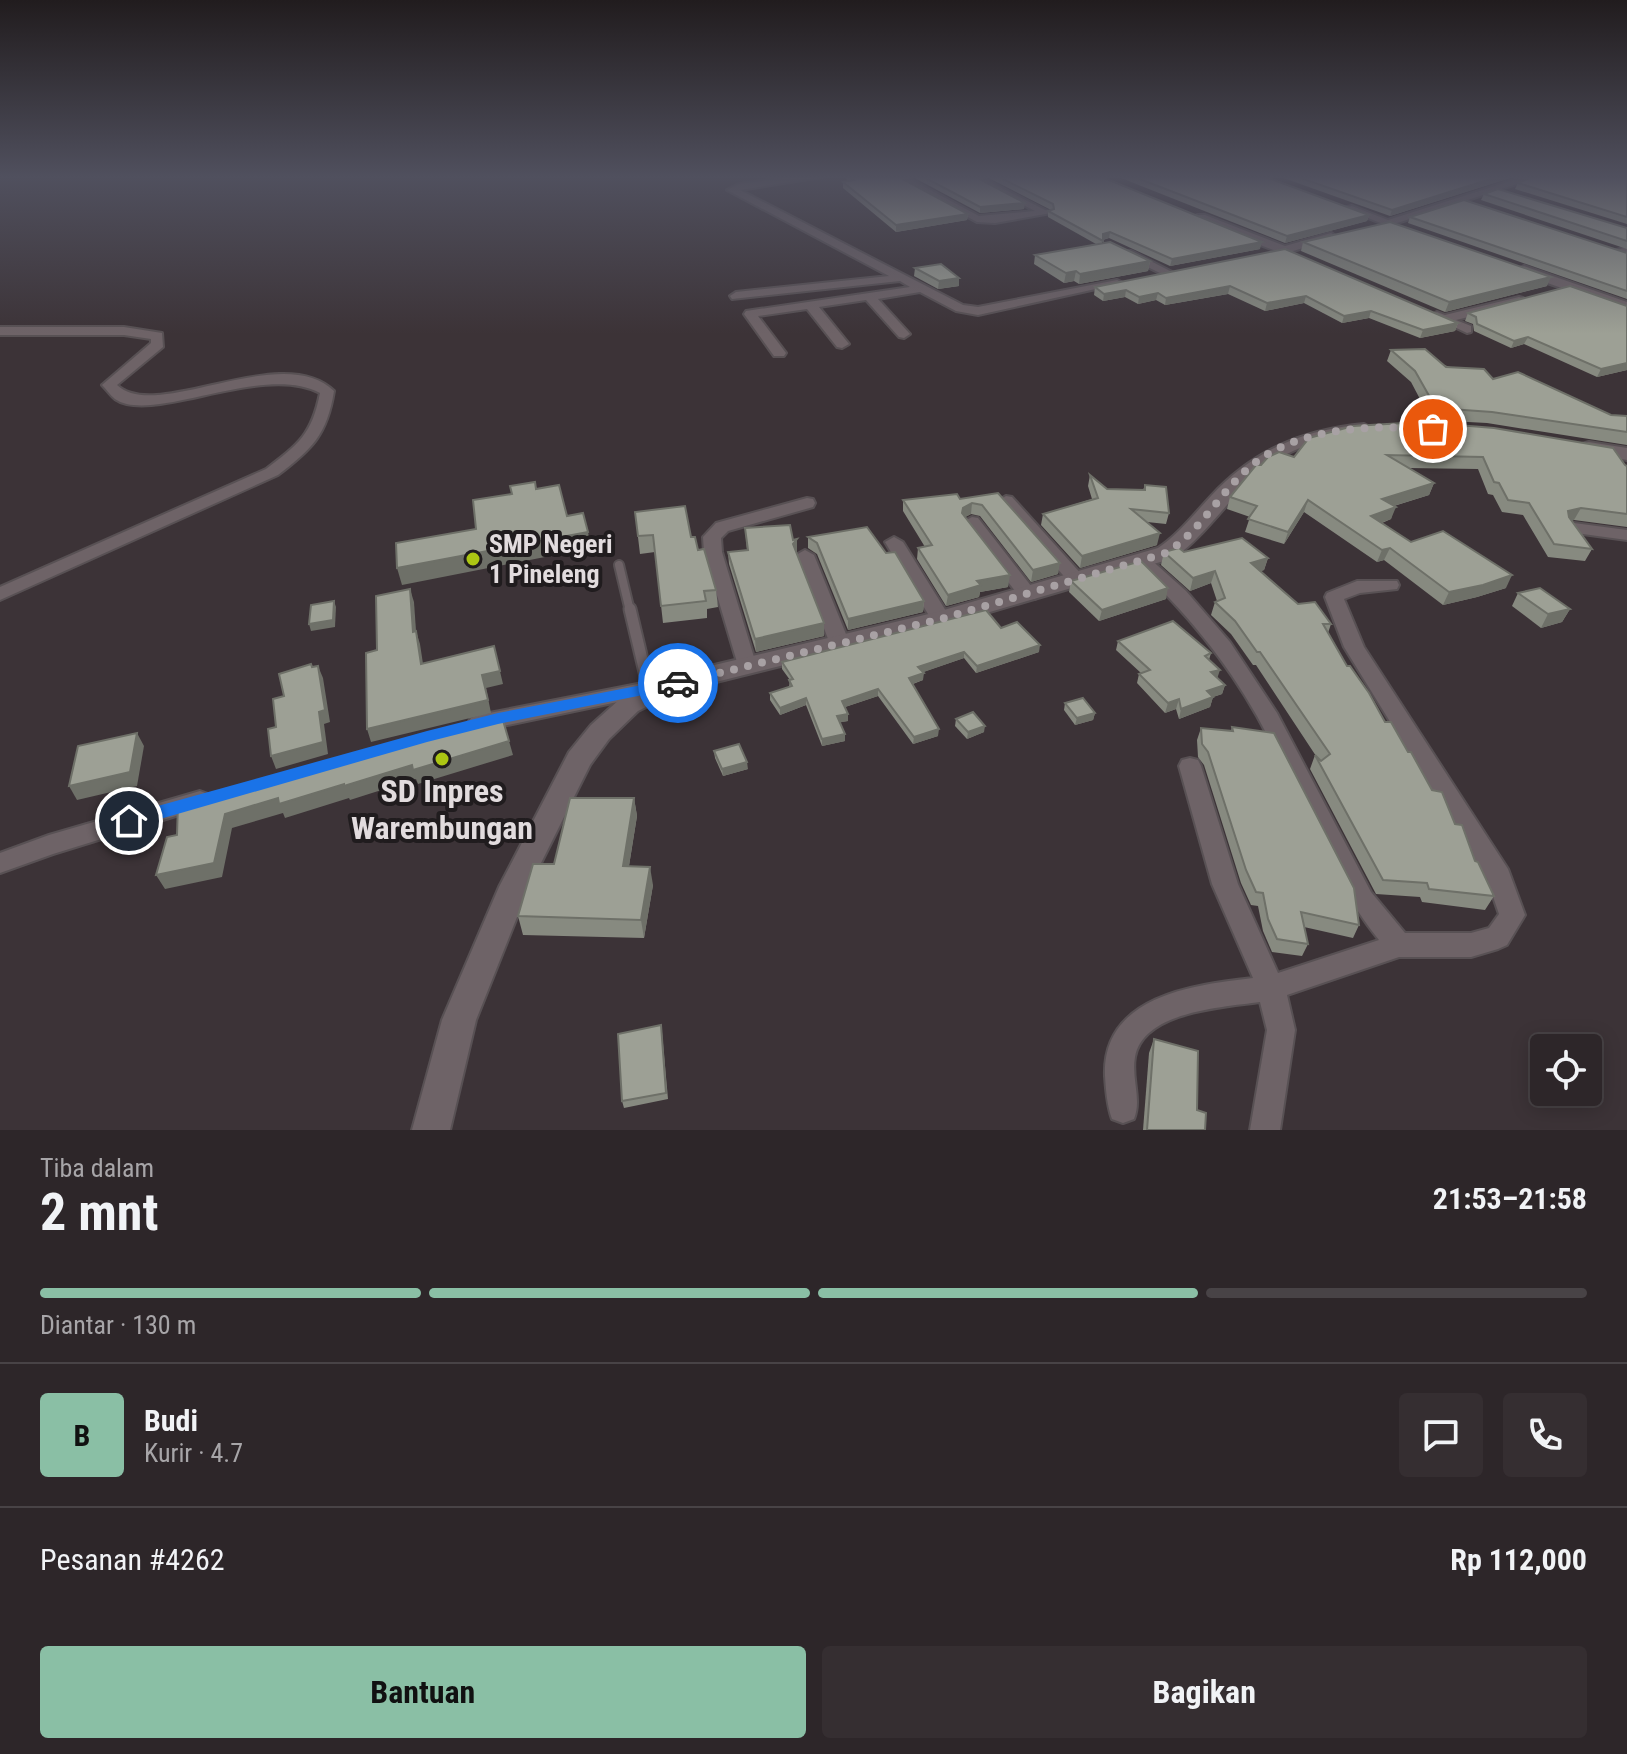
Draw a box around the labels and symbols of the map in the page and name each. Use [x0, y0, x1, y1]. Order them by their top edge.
pin [1399, 395, 1467, 463]
place label: SMP Negeri 1 Pineleng [489, 529, 613, 589]
marker: SMP Negeri 1 Pineleng [464, 550, 482, 568]
courier [638, 643, 718, 723]
marker: SD Inpres Warembungan [433, 750, 451, 768]
place label: SD Inpres Warembungan [351, 772, 533, 847]
pin [95, 787, 163, 855]

